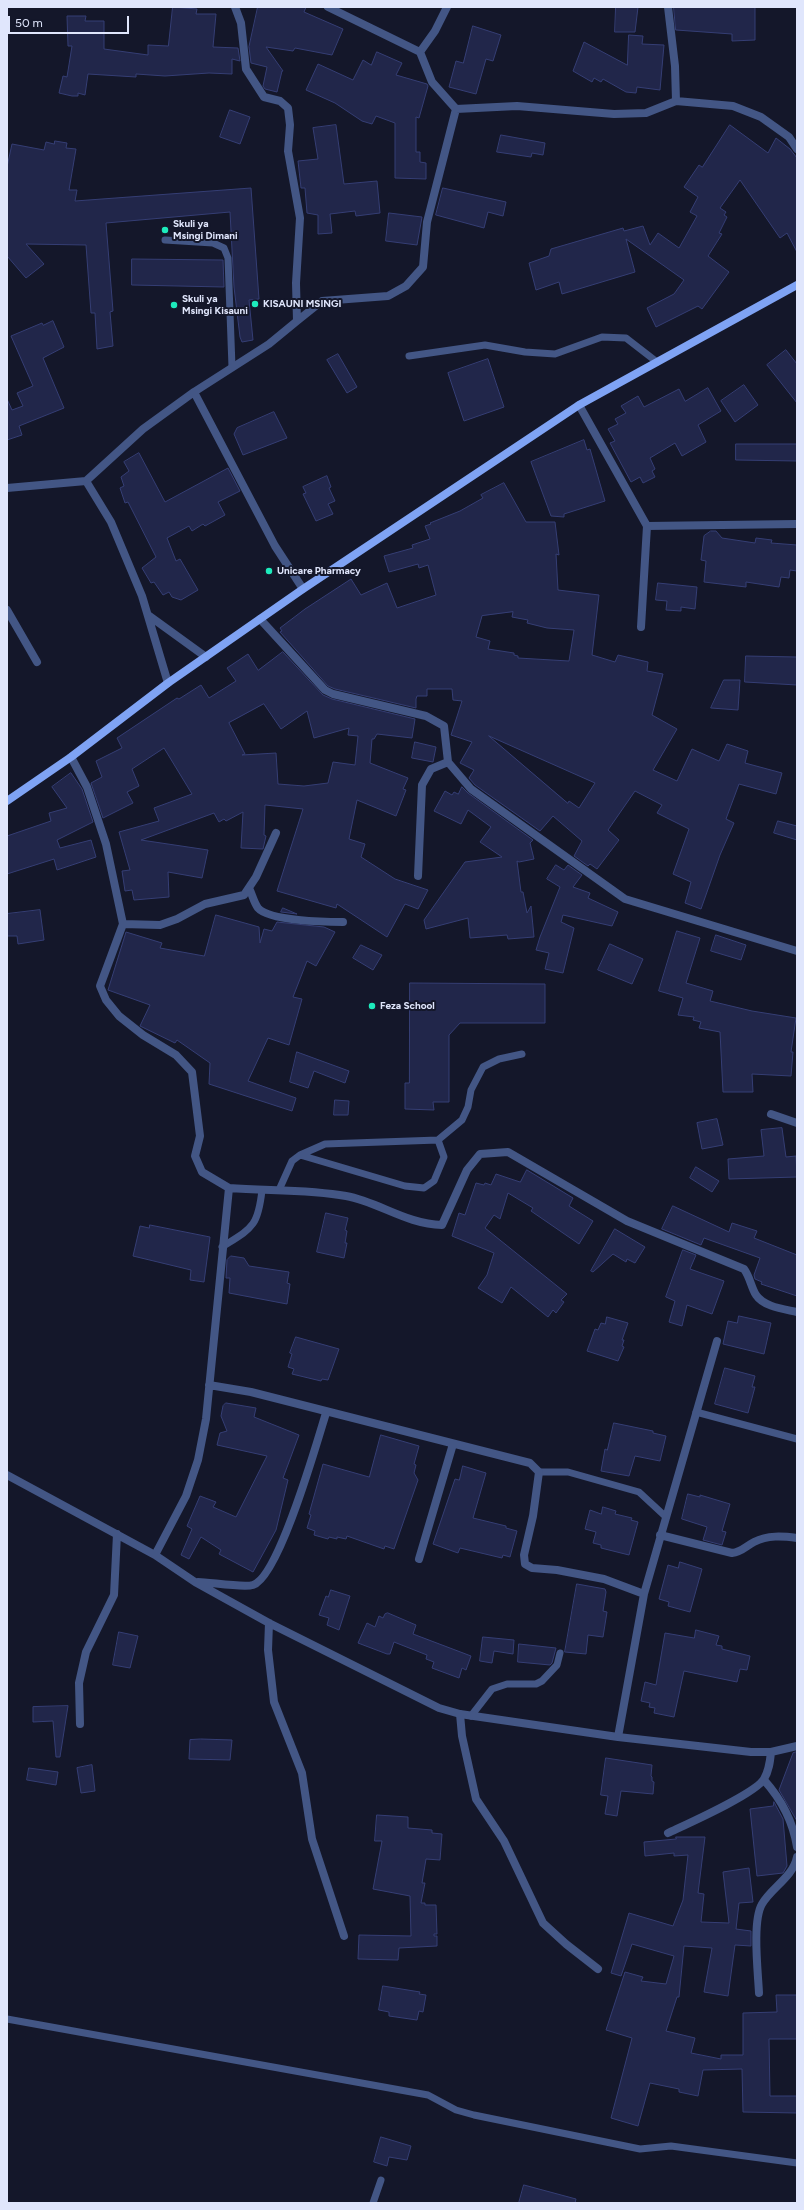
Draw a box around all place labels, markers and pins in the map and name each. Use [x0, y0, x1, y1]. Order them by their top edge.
place label: Skuli ya Msingi Dimani [173, 218, 238, 242]
marker: Skuli ya Msingi Dimani [160, 225, 170, 235]
place label: Skuli ya Msingi Kisauni [182, 293, 248, 316]
place label: KISAUNI MSINGI [263, 298, 341, 310]
marker: KISAUNI MSINGI [250, 299, 260, 309]
marker: Skuli ya Msingi Kisauni [169, 300, 179, 310]
place label: Unicare Pharmacy [277, 565, 361, 577]
marker: Unicare Pharmacy [264, 566, 274, 576]
place label: Feza School [380, 1000, 435, 1012]
marker: Feza School [367, 1001, 377, 1011]

